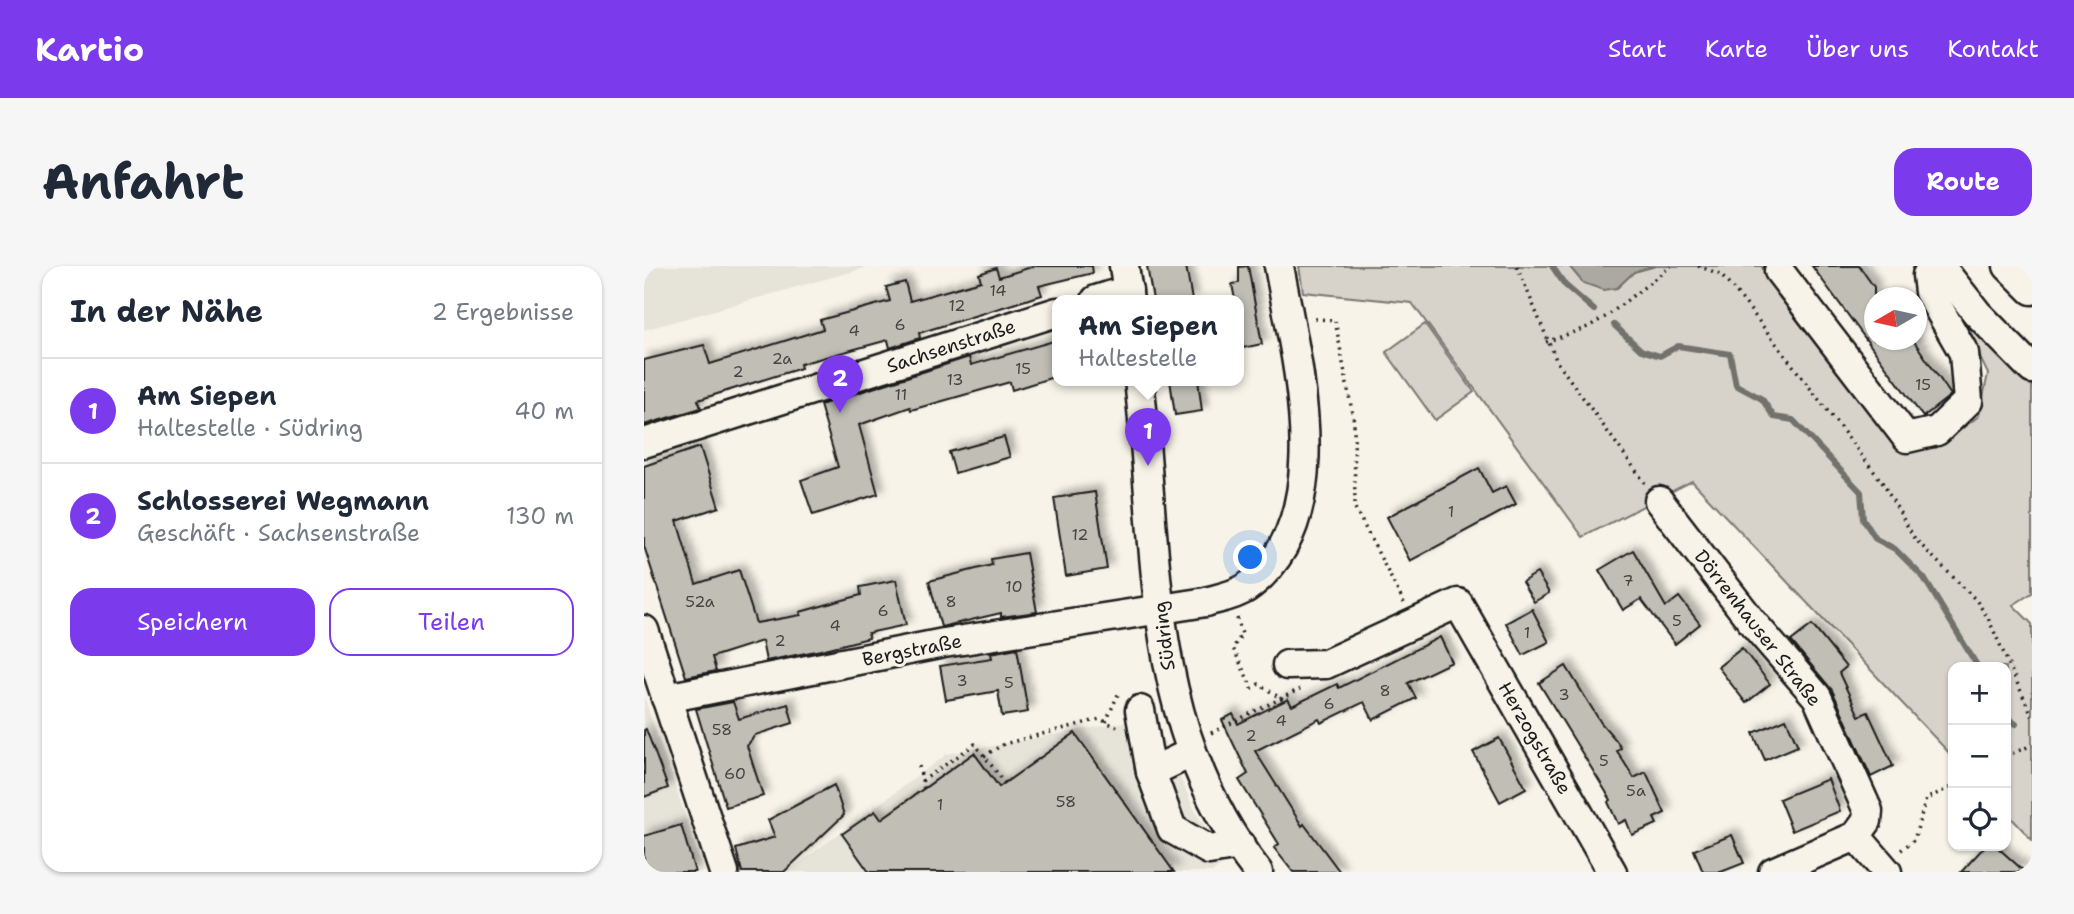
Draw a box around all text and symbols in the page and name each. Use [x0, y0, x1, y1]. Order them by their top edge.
text: Kartio [35, 27, 144, 72]
text: Start [1608, 33, 1667, 65]
text: Karte [1705, 33, 1768, 65]
text: Über uns [1806, 33, 1909, 65]
text: Kontakt [1947, 33, 2039, 65]
button: Route [1894, 148, 2032, 216]
text: Anfahrt [42, 149, 244, 215]
house number: 14 [989, 280, 1007, 301]
north arrow [1864, 287, 1927, 350]
text: In der Nähe [70, 291, 263, 332]
house number: 12 [948, 295, 966, 316]
popup [1052, 295, 1244, 386]
text: 2 Ergebnisse [432, 297, 574, 327]
text: Am Siepen [1078, 308, 1218, 343]
street label: Sachsenstraße [883, 313, 1019, 379]
house number: 6 [894, 314, 906, 335]
house number: 4 [848, 320, 860, 341]
text: Haltestelle [1078, 343, 1198, 373]
house number: 2a [772, 348, 792, 369]
pin: 2 [817, 355, 863, 413]
house number: 15 [1015, 358, 1031, 379]
house number: 2 [732, 361, 744, 382]
house number: 13 [946, 369, 964, 390]
house number: 15 [1915, 374, 1931, 395]
text: Am Siepen [137, 378, 276, 413]
house number: 11 [895, 384, 907, 405]
text: 1 [88, 396, 98, 426]
text: 40 m [514, 396, 574, 426]
pin: 1 [1125, 408, 1171, 466]
text: Haltestelle · Südring [137, 413, 363, 443]
text: Schlosserei Wegmann [137, 483, 429, 518]
text: 2 [85, 501, 101, 531]
text: 130 m [506, 501, 574, 531]
house number: 1 [1448, 501, 1454, 522]
text: Geschäft · Sachsenstraße [137, 518, 420, 548]
house number: 12 [1071, 524, 1089, 545]
your location [1233, 540, 1267, 574]
street label: Dörrenhauser Straße [1689, 544, 1827, 712]
house number: 7 [1622, 570, 1634, 591]
house number: 10 [1005, 576, 1023, 597]
button: Speichern [70, 588, 315, 656]
button: Teilen [329, 588, 574, 656]
house number: 52a [685, 591, 715, 612]
house number: 8 [945, 591, 957, 612]
house number: 6 [877, 600, 889, 621]
street label: Südring [1147, 600, 1181, 672]
house number: 5 [1672, 610, 1682, 631]
house number: 4 [829, 615, 841, 636]
house number: 1 [1524, 622, 1530, 643]
street label: Bergstraße [860, 628, 964, 672]
house number: 2 [774, 630, 786, 651]
map controls [1948, 662, 2011, 851]
button: + [1948, 662, 2011, 725]
house number: 3 [956, 670, 968, 691]
house number: 5 [1004, 672, 1014, 693]
street label: Herzogstraße [1493, 677, 1577, 799]
house number: 8 [1379, 680, 1391, 701]
house number: 3 [1558, 684, 1570, 705]
house number: 6 [1323, 693, 1335, 714]
house number: 4 [1275, 710, 1287, 731]
house number: 58 [712, 719, 732, 740]
house number: 2 [1245, 725, 1257, 746]
button: − [1948, 725, 2011, 788]
house number: 5 [1599, 750, 1609, 771]
house number: 60 [724, 763, 746, 784]
house number: 5a [1626, 780, 1646, 801]
button: locate [1948, 788, 2011, 851]
house number: 58 [1056, 791, 1076, 812]
house number: 1 [937, 794, 943, 815]

